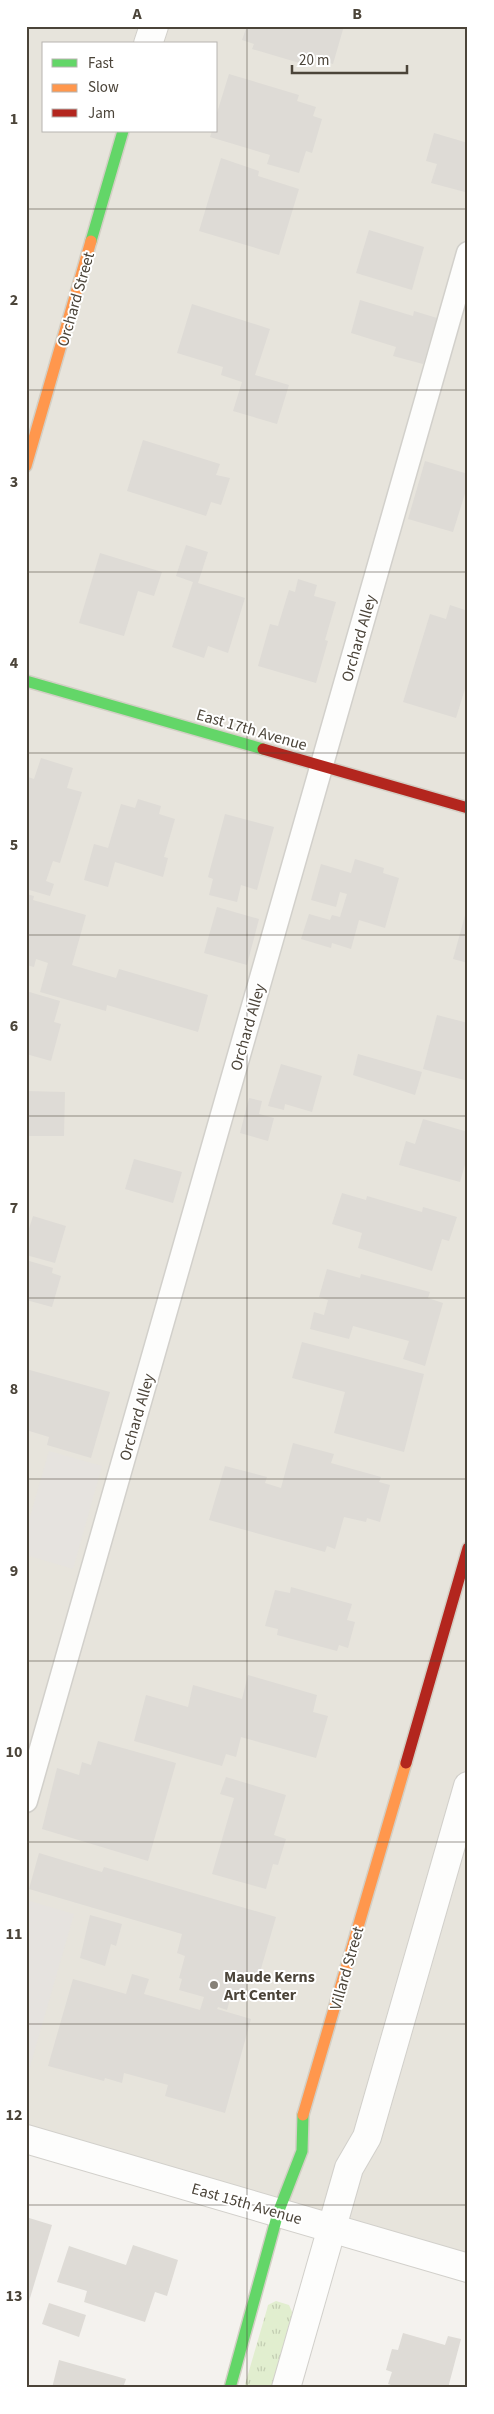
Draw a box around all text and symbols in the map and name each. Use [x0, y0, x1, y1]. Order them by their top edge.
text: A [131, 3, 142, 25]
text: B [352, 3, 362, 25]
legend [42, 42, 218, 132]
scale bar [292, 42, 406, 74]
text: 20 m [299, 50, 329, 71]
text: Fast [88, 53, 114, 74]
text: Slow [88, 77, 119, 98]
text: Jam [88, 103, 115, 124]
text: 1 [10, 108, 18, 130]
street label: Orchard Street [52, 249, 100, 349]
text: 2 [10, 289, 18, 311]
text: 3 [10, 471, 18, 493]
street label: Orchard Alley [336, 592, 382, 685]
text: 4 [10, 652, 19, 674]
street label: East 17th Avenue [194, 704, 310, 756]
text: 5 [10, 834, 18, 856]
street label: Orchard Alley [225, 981, 271, 1074]
text: 6 [10, 1015, 18, 1037]
text: 7 [10, 1197, 18, 1219]
street label: Orchard Alley [114, 1371, 160, 1464]
text: 8 [10, 1378, 18, 1400]
text: 9 [10, 1560, 18, 1582]
text: 10 [6, 1741, 22, 1763]
text: 11 [6, 1923, 22, 1945]
street label: Villard Street [325, 1923, 370, 2013]
place label: Maude Kerns Art Center [223, 1966, 315, 2006]
marker: Maude Kerns Art Center [208, 1979, 220, 1991]
text: 12 [6, 2104, 22, 2126]
street label: East 15th Avenue [189, 2178, 305, 2230]
text: 13 [6, 2285, 22, 2307]

